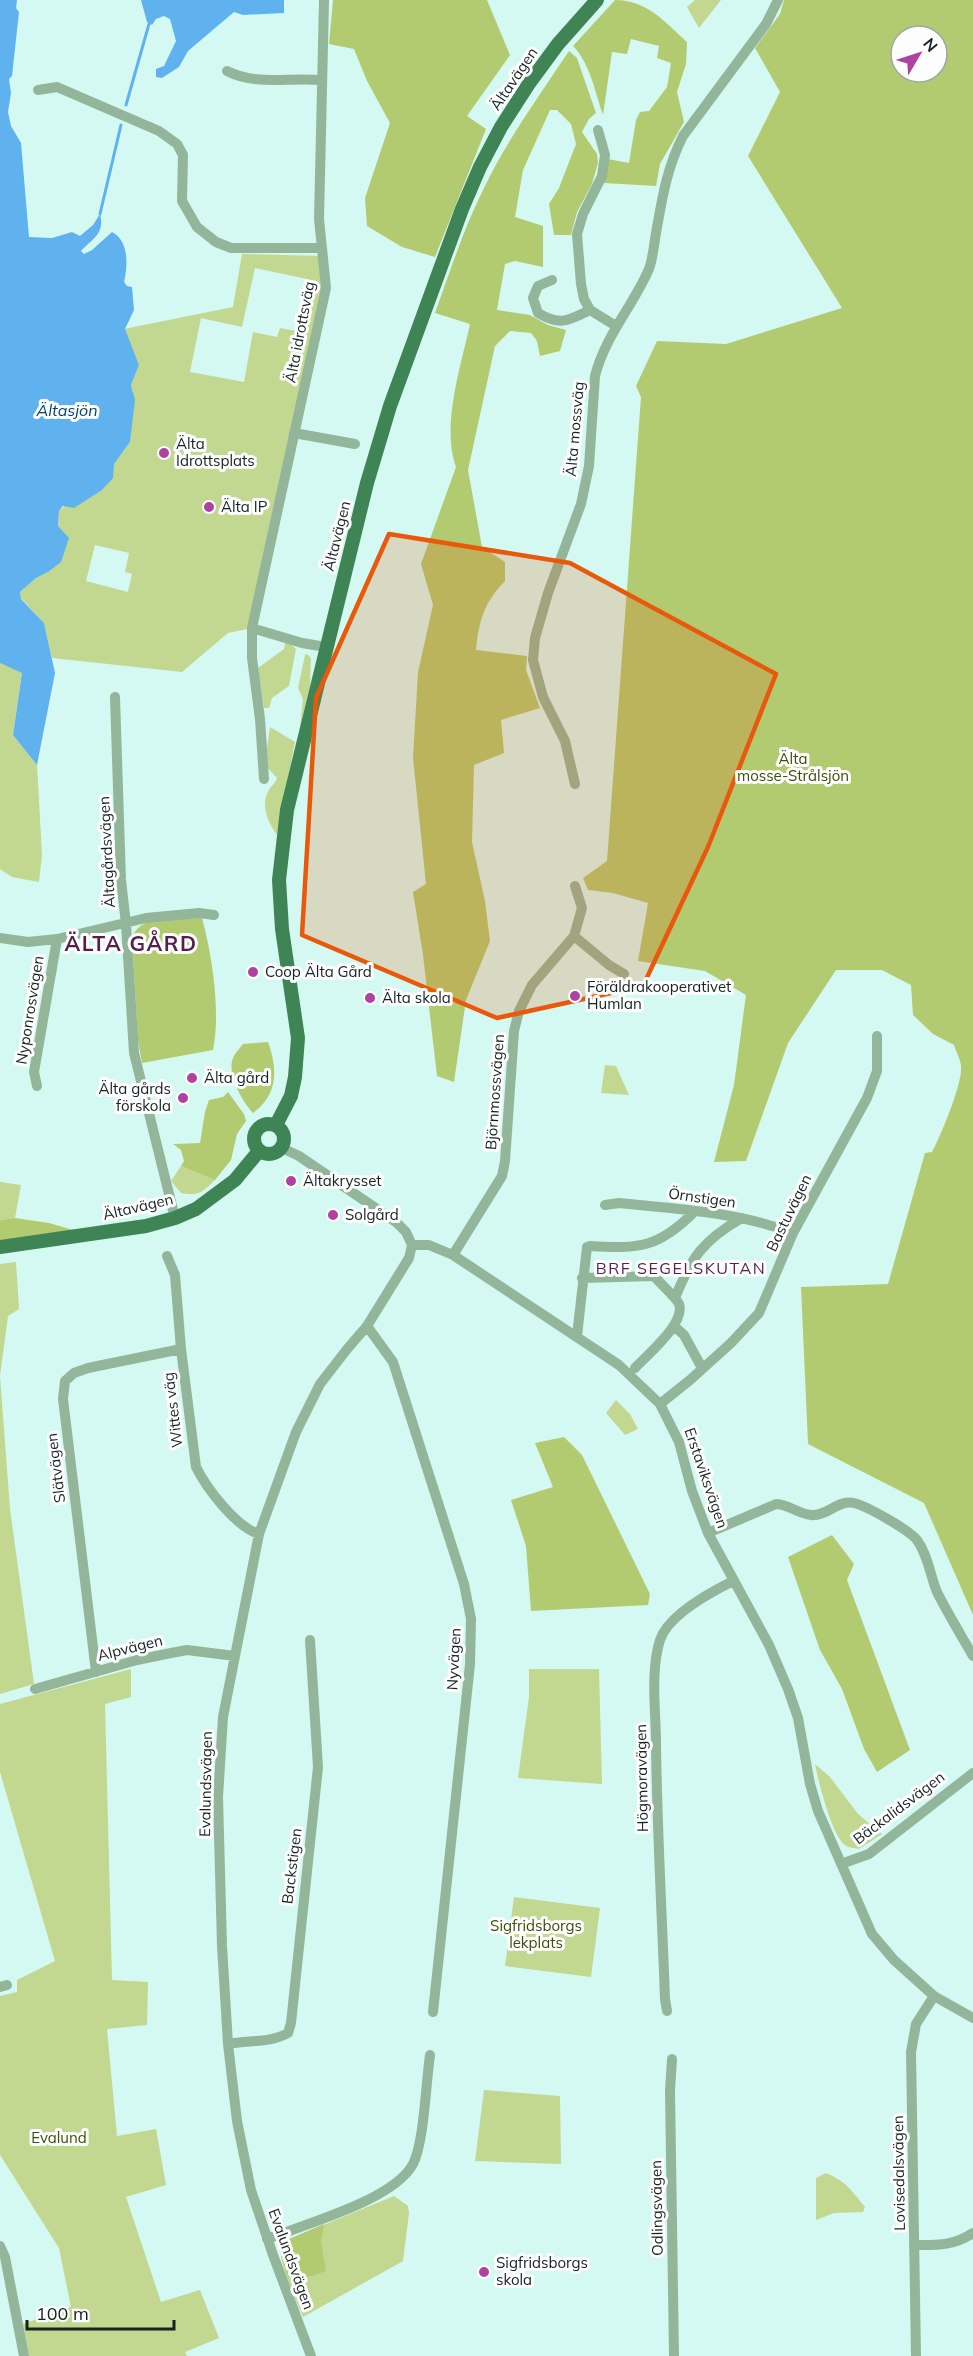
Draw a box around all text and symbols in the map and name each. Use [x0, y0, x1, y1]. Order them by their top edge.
north arrow [889, 24, 949, 84]
text: N [919, 34, 942, 56]
street label: Ältavägen [486, 44, 542, 114]
street label: Älta idrottsväg [280, 280, 319, 384]
street label: Älta mossväg [561, 381, 588, 477]
water label: Ältasjön [35, 400, 98, 420]
place label: Älta Idrottsplats [176, 434, 255, 470]
marker: Älta Idrottsplats [157, 446, 171, 460]
place label: Älta IP [221, 497, 268, 516]
street label: Ältavägen [319, 499, 354, 573]
marker: Älta IP [202, 500, 216, 514]
park label: Älta mosse-Strålsjön [737, 749, 849, 785]
street label: Ältagårdsvägen [94, 796, 119, 908]
district label: ÄLTA GÅRD [64, 929, 198, 956]
street label: Nyponrosvägen [12, 954, 47, 1066]
place label: Coop Älta Gård [265, 962, 372, 981]
marker: Coop Älta Gård [246, 965, 260, 979]
place label: Föräldrakooperativet Humlan [587, 977, 731, 1013]
place label: Älta skola [382, 988, 451, 1007]
marker: Föräldrakooperativet Humlan [568, 989, 582, 1003]
marker: Älta skola [363, 991, 377, 1005]
street label: Björnmossvägen [481, 1033, 508, 1150]
place label: Älta gård [204, 1068, 269, 1087]
marker: Älta gård [185, 1071, 199, 1085]
place label: Älta gårds förskola [98, 1079, 171, 1115]
marker: Älta gårds förskola [176, 1091, 190, 1105]
place label: Ältakrysset [303, 1171, 382, 1190]
street label: Bastuvägen [762, 1171, 815, 1254]
marker: Ältakrysset [284, 1174, 298, 1188]
street label: Örnstigen [667, 1183, 737, 1212]
street label: Ältavägen [101, 1189, 175, 1224]
place label: Solgård [345, 1205, 399, 1224]
marker: Solgård [326, 1208, 340, 1222]
district label: BRF SEGELSKUTAN [596, 1258, 766, 1278]
street label: Wittes väg [158, 1371, 187, 1449]
street label: Erstaviksvägen [680, 1425, 733, 1531]
street label: Slätvägen [42, 1432, 69, 1504]
street label: Nyvägen [442, 1627, 465, 1691]
street label: Alpvägen [95, 1630, 164, 1665]
street label: Högmoravägen [631, 1724, 652, 1832]
street label: Evalundsvägen [195, 1731, 216, 1837]
street label: Bäckalidsvägen [849, 1767, 948, 1848]
street label: Backstigen [277, 1827, 306, 1905]
park label: Sigfridsborgs lekplats [490, 1916, 582, 1952]
street label: Lovisedalsvägen [888, 2115, 909, 2231]
park label: Evalund [31, 2128, 87, 2147]
street label: Odlingsvägen [646, 2160, 667, 2256]
street label: Evalundsvägen [264, 2206, 318, 2312]
place label: Sigfridsborgs skola [496, 2253, 588, 2289]
marker: Sigfridsborgs skola [477, 2265, 491, 2279]
scale bar [27, 2293, 174, 2331]
text: 100 m [36, 2302, 89, 2325]

